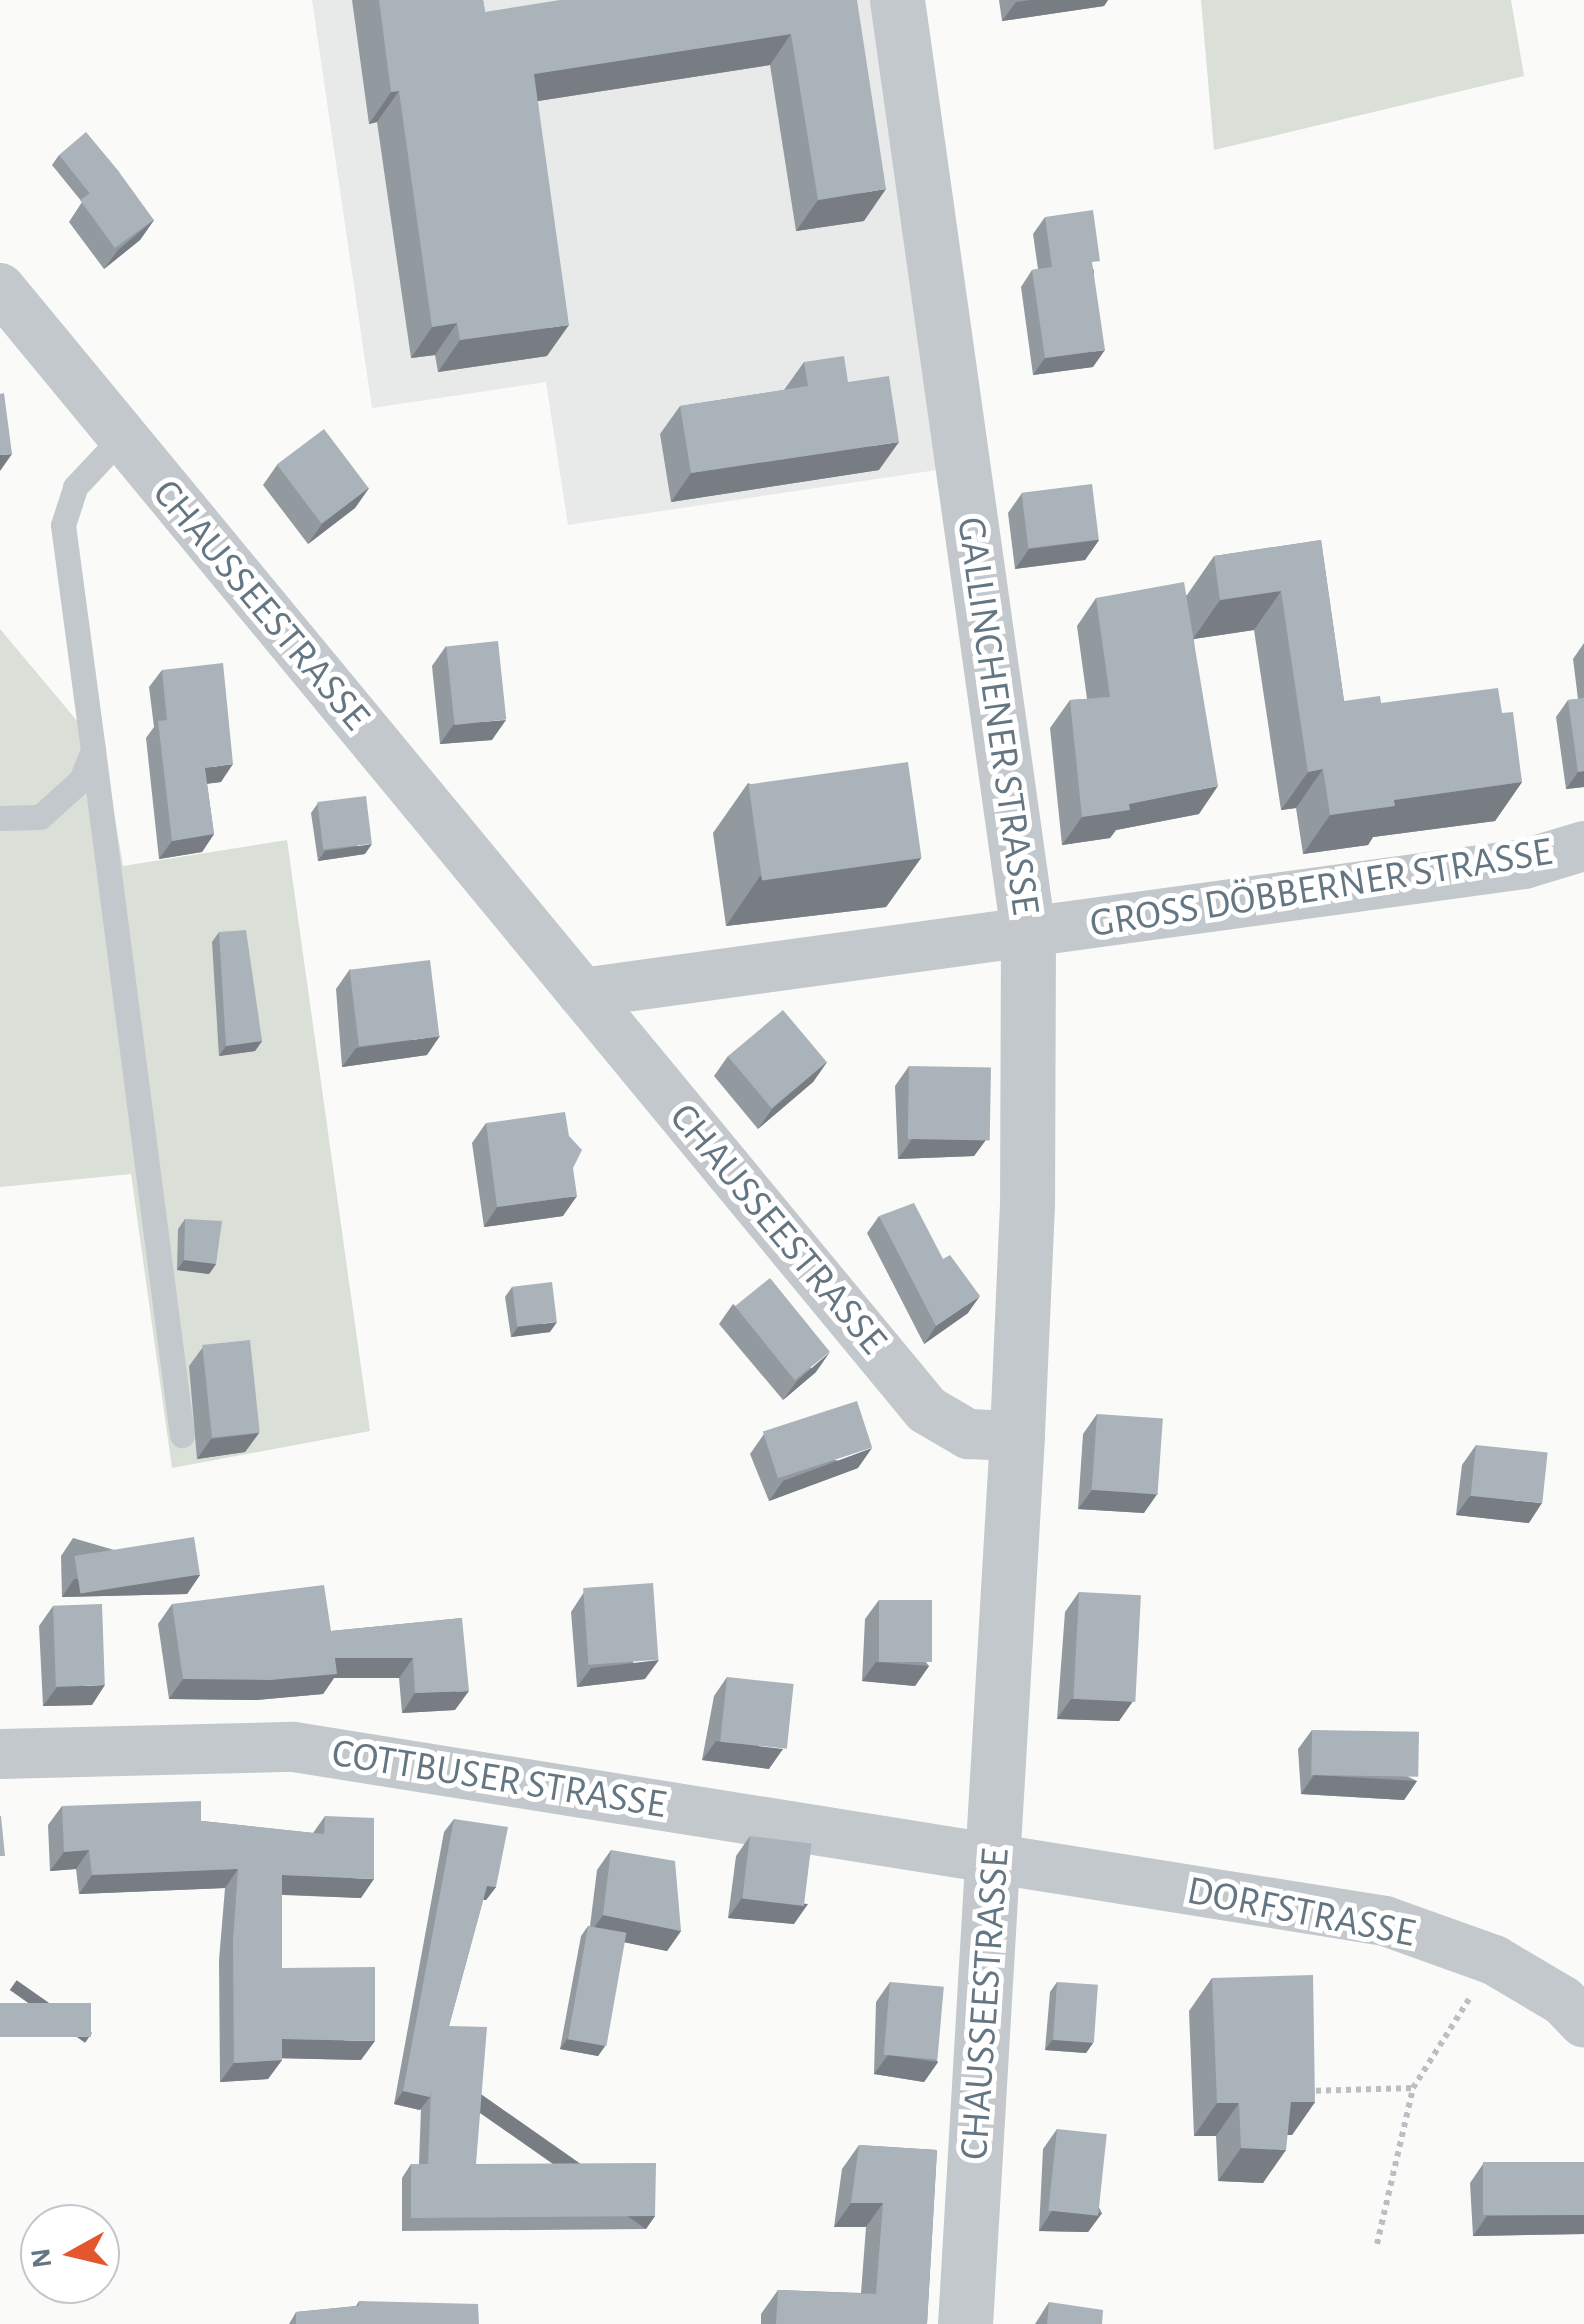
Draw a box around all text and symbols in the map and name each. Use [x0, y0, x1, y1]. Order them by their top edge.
street label: CHAUSSEESTRASSE [142, 470, 380, 740]
street label: GALLINCHENER STRASSE [946, 514, 1050, 918]
street label: GROSS DÖBBERNER STRASSE [1087, 828, 1555, 948]
street label: CHAUSSEESTRASSE [659, 1094, 897, 1364]
street label: COTTBUSER STRASSE [329, 1729, 669, 1829]
street label: CHAUSSEESTRASSE [950, 1847, 1020, 2161]
street label: DORFSTRASSE [1183, 1866, 1419, 1958]
north arrow [20, 2204, 120, 2304]
text: N [27, 2246, 57, 2269]

